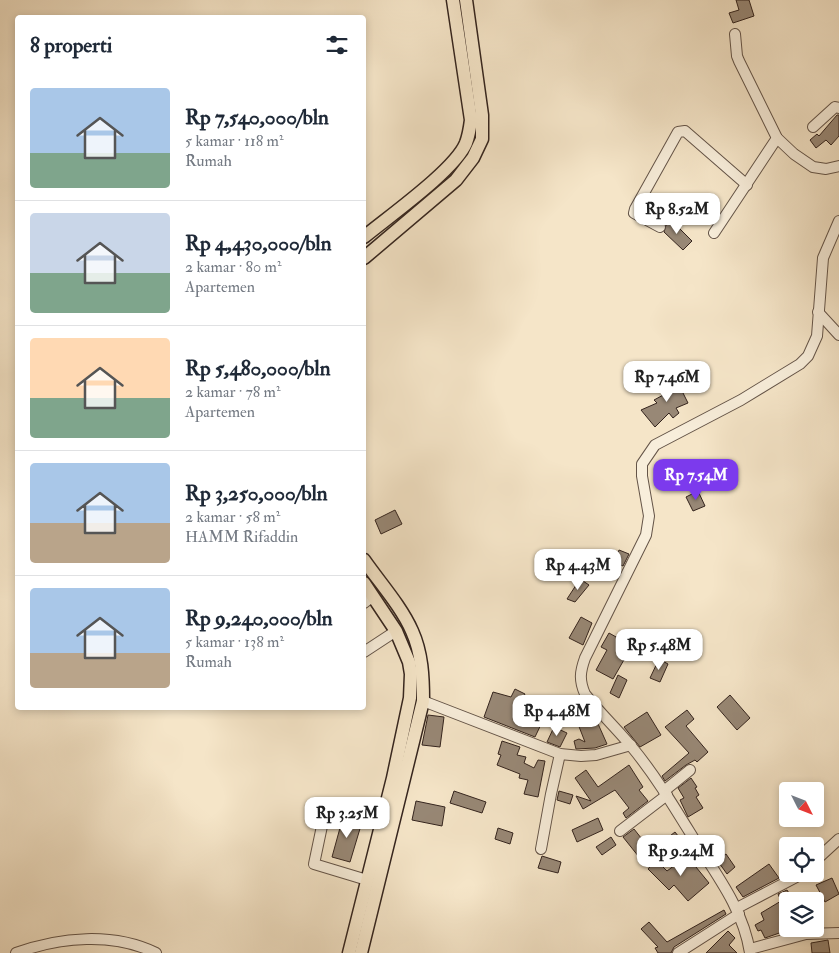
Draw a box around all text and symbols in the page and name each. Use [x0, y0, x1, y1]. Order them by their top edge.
icon: filters [323, 31, 351, 59]
text: 8 properti [30, 32, 112, 59]
text: Rp 7,540,000/bln [185, 104, 329, 131]
icon: home [70, 108, 130, 168]
text: 5 kamar · 118 m² [185, 131, 284, 151]
text: Rumah [185, 151, 232, 171]
pin: Rp 8.52M [625, 192, 729, 235]
text: Rp 8.52M [645, 199, 709, 219]
text: Rp 4,430,000/bln [185, 230, 332, 257]
icon: home [70, 233, 130, 293]
text: 2 kamar · 80 m² [185, 257, 281, 277]
text: Apartemen [185, 277, 255, 297]
text: Rp 5,480,000/bln [185, 355, 331, 382]
icon: home [70, 358, 130, 418]
pin: Rp 7.46M [615, 360, 719, 403]
text: Rp 7.46M [634, 367, 700, 387]
text: 2 kamar · 78 m² [185, 382, 281, 402]
text: Apartemen [185, 402, 255, 422]
pin: Rp 7.54M [644, 458, 748, 501]
text: Rp 7.54M [664, 465, 728, 485]
text: Rp 3,250,000/bln [185, 480, 328, 507]
icon: home [70, 483, 130, 543]
text: 2 kamar · 58 m² [185, 507, 280, 527]
text: HAMM Rifaddin [185, 527, 298, 547]
pin: Rp 4.43M [526, 548, 630, 591]
text: Rp 4.43M [545, 555, 611, 575]
text: Rp 9,240,000/bln [185, 605, 333, 632]
icon: home [70, 608, 130, 668]
pin: Rp 5.48M [607, 628, 711, 671]
text: 5 kamar · 138 m² [185, 632, 284, 652]
text: Rp 5.48M [627, 635, 691, 655]
text: Rumah [185, 652, 232, 672]
pin: Rp 4.48M [505, 694, 609, 737]
text: Rp 4.48M [524, 701, 590, 721]
north arrow [779, 782, 824, 828]
map controls [779, 782, 824, 937]
pin: Rp 3.25M [295, 796, 399, 839]
text: Rp 3.25M [316, 803, 378, 823]
pin: Rp 9.24M [629, 834, 733, 877]
button: locate [779, 837, 824, 882]
text: Rp 9.24M [648, 841, 714, 861]
button: layers [779, 892, 824, 937]

